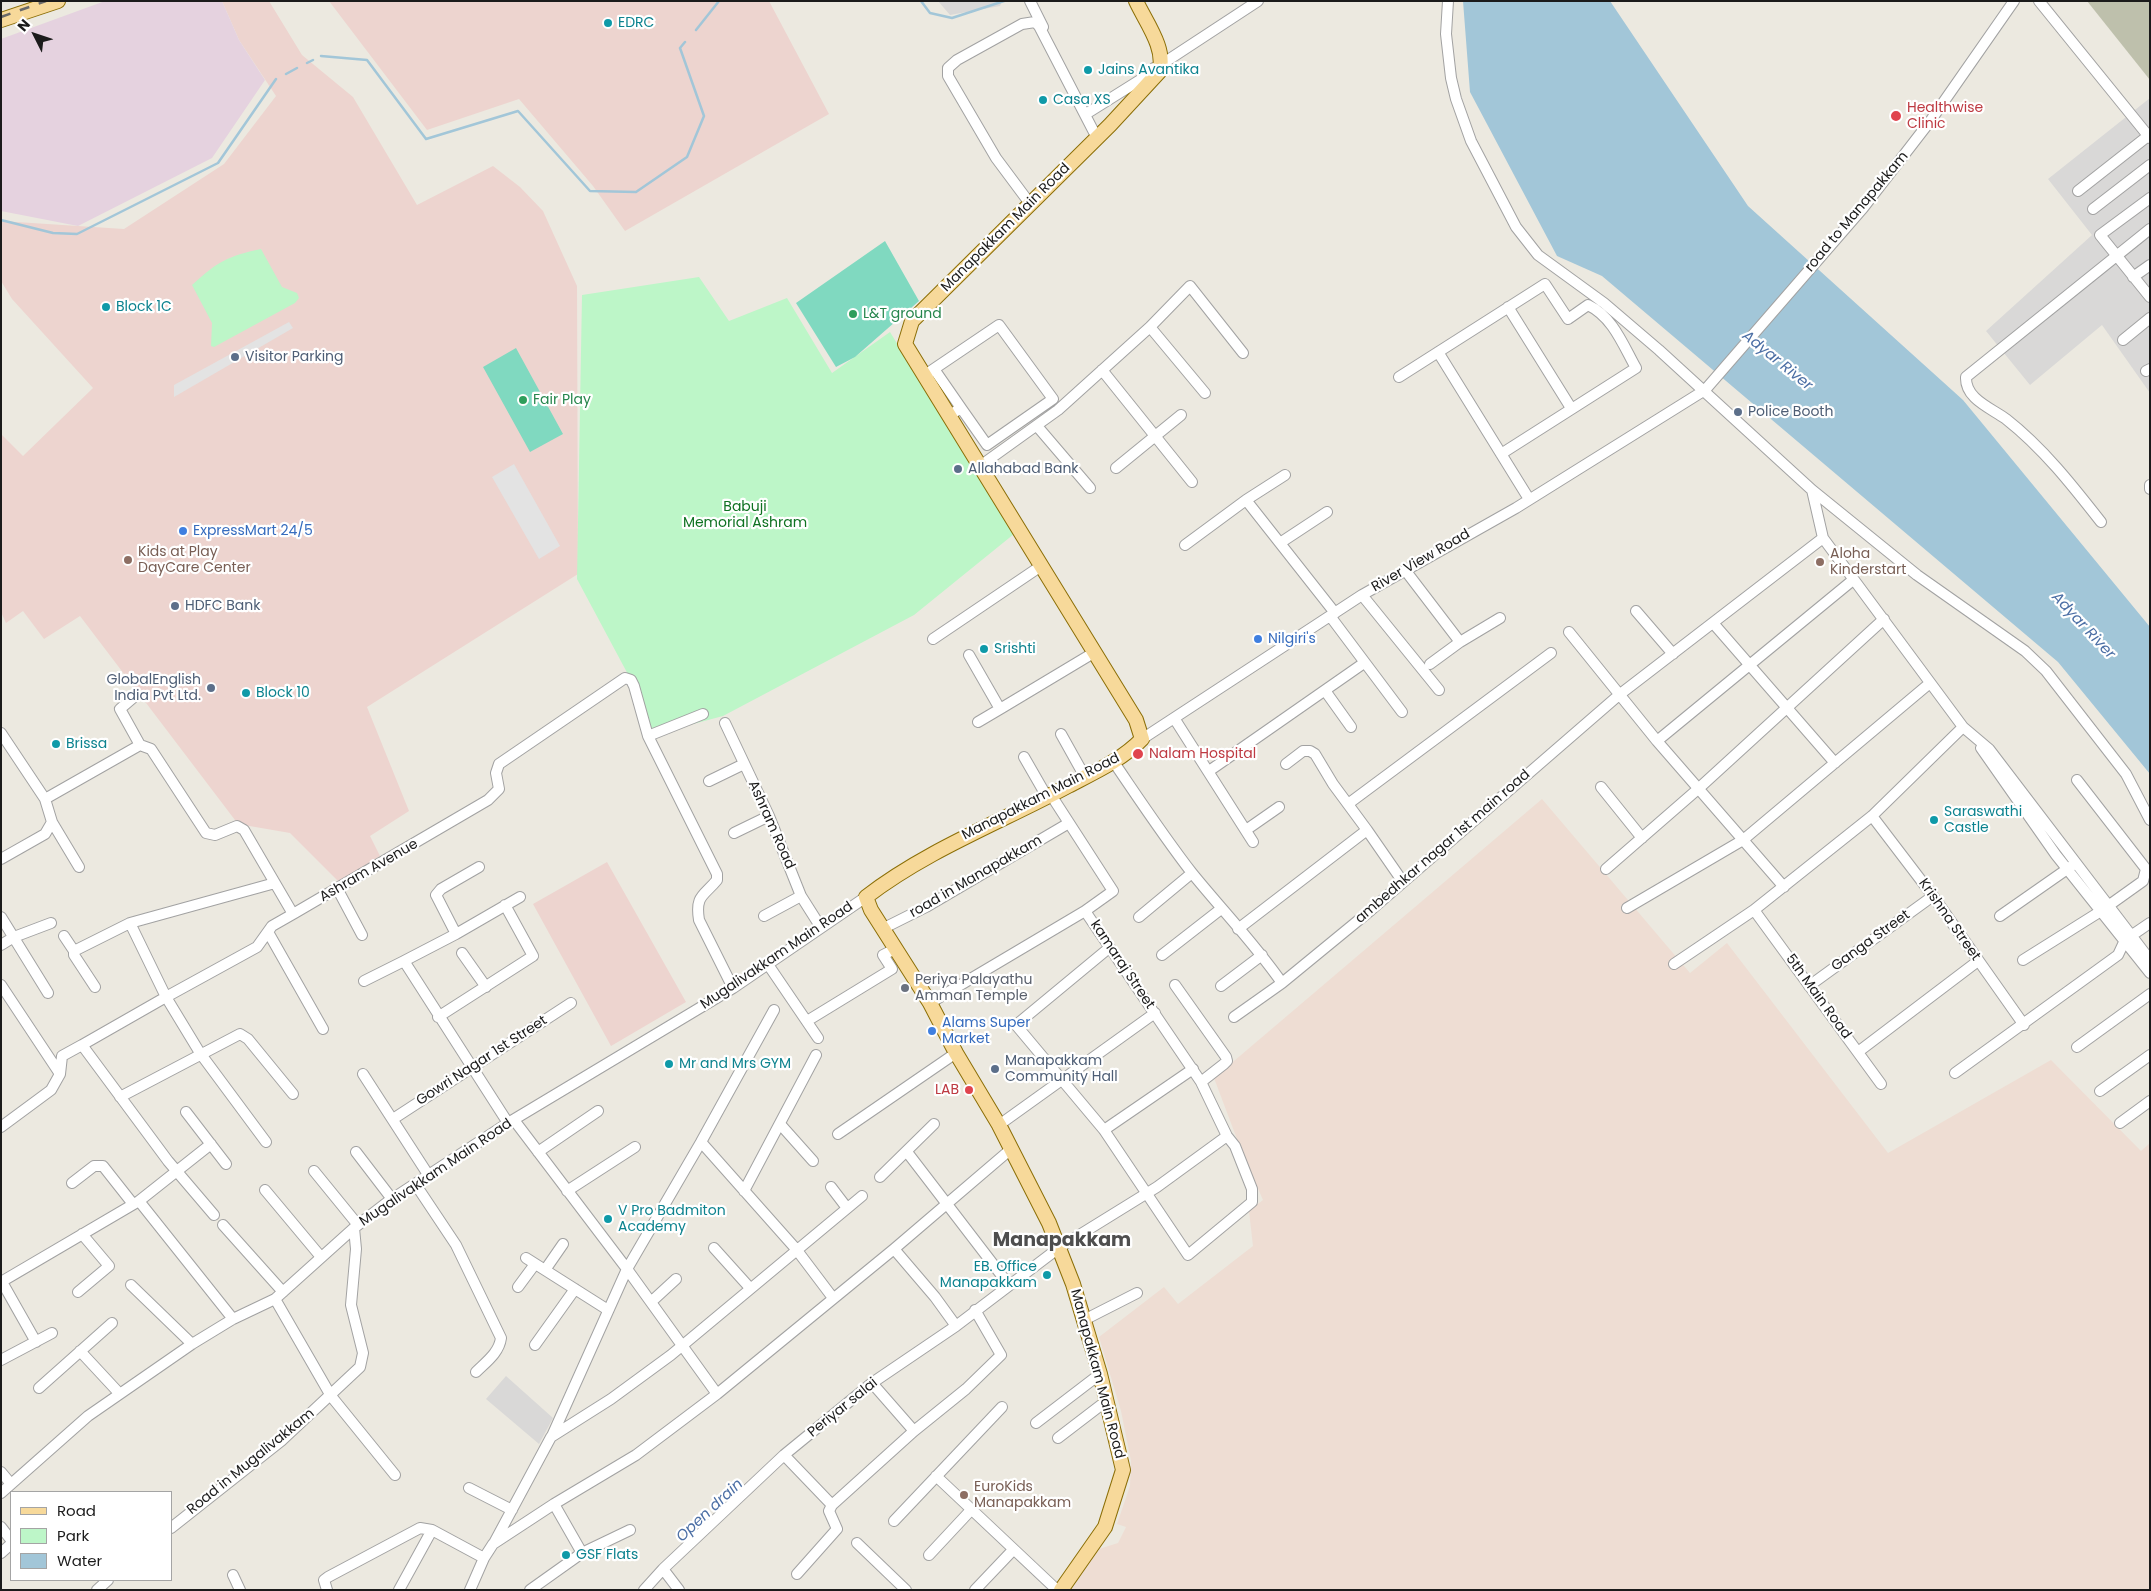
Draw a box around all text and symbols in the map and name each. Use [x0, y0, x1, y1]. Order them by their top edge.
north arrow [10, 10, 60, 60]
text: N [13, 15, 35, 36]
place label: EDRC [618, 15, 654, 31]
marker: EDRC [602, 17, 614, 29]
place label: Jains Avantika [1098, 62, 1199, 78]
marker: Jains Avantika [1082, 64, 1094, 76]
place label: Casa XS [1053, 92, 1111, 108]
marker: Casa XS [1037, 94, 1049, 106]
place label: Healthwise Clinic [1907, 100, 1983, 132]
marker: Healthwise Clinic [1889, 109, 1903, 123]
street label: road to Manapakkam [1802, 148, 1912, 276]
street label: Manapakkam Main Road [938, 160, 1074, 296]
place label: Block 1C [116, 299, 172, 315]
marker: Block 1C [100, 301, 112, 313]
place label: L&T ground [863, 306, 942, 322]
marker: L&T ground [847, 308, 859, 320]
water label: Adyar River [1738, 327, 1816, 395]
place label: Visitor Parking [245, 349, 344, 365]
marker: Visitor Parking [229, 351, 241, 363]
place label: Fair Play [533, 392, 591, 408]
marker: Fair Play [517, 394, 529, 406]
place label: Police Booth [1748, 404, 1833, 420]
marker: Police Booth [1732, 406, 1744, 418]
place label: Allahabad Bank [968, 461, 1079, 477]
marker: Allahabad Bank [952, 463, 964, 475]
park label: Babuji Memorial Ashram [683, 499, 807, 532]
place label: ExpressMart 24/5 [193, 523, 313, 539]
marker: ExpressMart 24/5 [177, 525, 189, 537]
street label: River View Road [1369, 526, 1473, 596]
place label: Kids at Play DayCare Center [138, 544, 251, 576]
place label: Aloha Kinderstart [1830, 546, 1906, 578]
marker: Kids at Play DayCare Center [122, 554, 134, 566]
marker: Aloha Kinderstart [1814, 556, 1826, 568]
water label: Adyar River [2047, 589, 2119, 663]
place label: HDFC Bank [185, 598, 260, 614]
marker: HDFC Bank [169, 600, 181, 612]
place label: Nilgiri's [1268, 631, 1316, 647]
marker: Nilgiri's [1252, 633, 1264, 645]
place label: Srishti [994, 641, 1036, 657]
marker: Srishti [978, 643, 990, 655]
place label: GlobalEnglish India Pvt Ltd. [107, 672, 201, 704]
marker: GlobalEnglish India Pvt Ltd. [205, 682, 217, 694]
place label: Block 10 [256, 685, 310, 701]
marker: Block 10 [240, 687, 252, 699]
place label: Brissa [66, 736, 107, 752]
marker: Brissa [50, 738, 62, 750]
place label: Nalam Hospital [1149, 746, 1256, 762]
marker: Nalam Hospital [1131, 747, 1145, 761]
street label: Manapakkam Main Road [959, 750, 1123, 844]
street label: ambedhkar nagar 1st main road [1352, 766, 1534, 928]
street label: Ashram Road [744, 778, 798, 872]
place label: Saraswathi Castle [1944, 804, 2022, 836]
marker: Saraswathi Castle [1928, 814, 1940, 826]
street label: road in Manapakkam [907, 832, 1045, 922]
street label: Ashram Avenue [317, 836, 421, 906]
street label: Krishna Street [1914, 876, 1984, 964]
street label: Mugalivakkam Main Road [698, 899, 856, 1013]
street label: Ganga Street [1828, 907, 1914, 975]
street label: kamaraj Street [1086, 917, 1158, 1013]
street label: 5th Main Road [1782, 951, 1854, 1043]
place label: Periya Palayathu Amman Temple [915, 972, 1032, 1004]
marker: Periya Palayathu Amman Temple [899, 982, 911, 994]
street label: Gowri Nagar 1st Street [413, 1012, 551, 1110]
place label: Alams Super Market [942, 1015, 1030, 1048]
marker: Alams Super Market [926, 1025, 938, 1037]
place label: Manapakkam Community Hall [1005, 1053, 1118, 1086]
place label: Mr and Mrs GYM [679, 1056, 791, 1072]
marker: Mr and Mrs GYM [663, 1058, 675, 1070]
marker: Manapakkam Community Hall [989, 1063, 1001, 1075]
place label: LAB [935, 1082, 959, 1098]
marker: LAB [963, 1084, 975, 1096]
street label: Mugalivakkam Main Road [357, 1116, 515, 1230]
place label: V Pro Badmiton Academy [618, 1203, 726, 1236]
marker: V Pro Badmiton Academy [602, 1213, 614, 1225]
district label: Manapakkam [993, 1230, 1131, 1252]
place label: EB. Office Manapakkam [940, 1259, 1037, 1292]
marker: EB. Office Manapakkam [1041, 1269, 1053, 1281]
street label: Manapakkam Main Road [1066, 1287, 1128, 1461]
street label: Periyar salai [805, 1375, 881, 1441]
street label: Road in Mugalivakkam [184, 1406, 318, 1518]
water label: Open drain [673, 1476, 747, 1546]
place label: EuroKids Manapakkam [974, 1479, 1071, 1511]
marker: EuroKids Manapakkam [958, 1489, 970, 1501]
legend [10, 1491, 172, 1581]
text: Road [57, 1500, 96, 1521]
text: Park [57, 1525, 89, 1546]
place label: GSF Flats [576, 1547, 638, 1563]
marker: GSF Flats [560, 1549, 572, 1561]
text: Water [57, 1550, 102, 1571]

